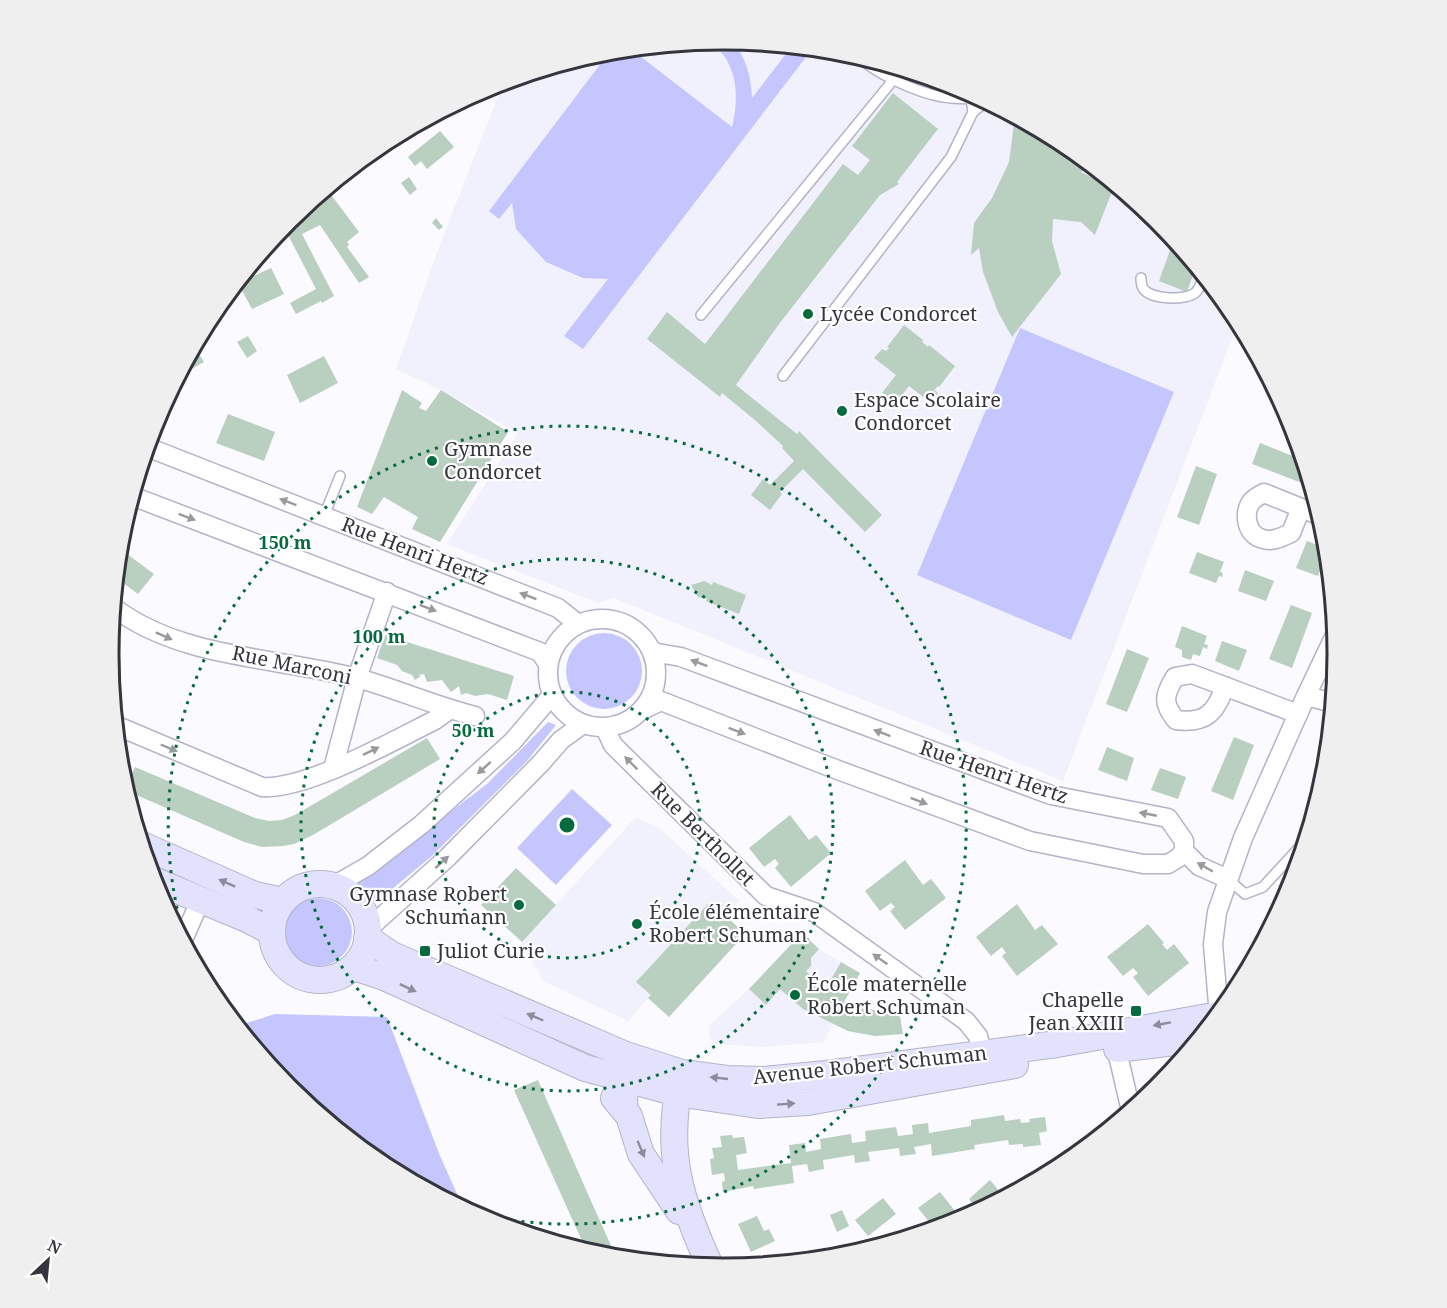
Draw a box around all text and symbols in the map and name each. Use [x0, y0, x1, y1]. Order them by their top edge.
place label: Lycée Condorcet [820, 300, 977, 327]
marker: Lycée Condorcet [801, 307, 815, 321]
place label: Espace Scolaire Condorcet [854, 386, 1001, 436]
marker: Espace Scolaire Condorcet [835, 404, 849, 418]
place label: Gymnase Condorcet [444, 435, 542, 485]
marker: Gymnase Condorcet [425, 454, 439, 468]
one-way arrow [278, 496, 296, 506]
street label: Rue Henri Hertz [338, 510, 493, 591]
one-way arrow [178, 512, 196, 522]
text: 150 m [259, 530, 312, 554]
one-way arrow [519, 591, 537, 600]
one-way arrow [419, 604, 437, 613]
text: 100 m [353, 624, 406, 648]
one-way arrow [155, 631, 172, 640]
street label: Rue Marconi [230, 639, 355, 691]
one-way arrow [690, 658, 708, 668]
text: 50 m [452, 718, 495, 742]
one-way arrow [728, 726, 746, 736]
one-way arrow [873, 727, 891, 737]
street label: Rue Henri Hertz [916, 733, 1072, 810]
one-way arrow [161, 743, 178, 752]
one-way arrow [362, 747, 379, 756]
one-way arrow [624, 756, 639, 770]
one-way arrow [476, 761, 491, 775]
street label: Rue Berthollet [646, 776, 761, 891]
one-way arrow [910, 797, 928, 806]
one-way arrow [1138, 809, 1157, 818]
centre of rings [557, 815, 577, 835]
one-way arrow [435, 856, 449, 870]
one-way arrow [1196, 862, 1213, 872]
one-way arrow [219, 878, 236, 887]
place label: Gymnase Robert Schumann [349, 880, 507, 930]
marker: Gymnase Robert Schumann [512, 898, 526, 912]
place label: École élémentaire Robert Schuman [649, 898, 820, 948]
marker: École élémentaire Robert Schuman [630, 917, 644, 931]
place label: Juliot Curie [436, 937, 545, 964]
marker: Juliot Curie [418, 944, 432, 958]
one-way arrow [872, 954, 888, 965]
place label: École maternelle Robert Schuman [807, 970, 967, 1020]
one-way arrow [399, 984, 416, 993]
place label: Chapelle Jean XXIII [1027, 986, 1124, 1036]
marker: École maternelle Robert Schuman [788, 988, 802, 1002]
marker: Chapelle Jean XXIII [1129, 1004, 1143, 1018]
one-way arrow [526, 1012, 543, 1021]
one-way arrow [1152, 1020, 1171, 1029]
street label: Avenue Robert Schuman [752, 1039, 988, 1090]
one-way arrow [709, 1073, 728, 1083]
one-way arrow [776, 1099, 795, 1109]
one-way arrow [637, 1140, 646, 1158]
north arrow [18, 1230, 78, 1290]
text: N [44, 1234, 65, 1259]

